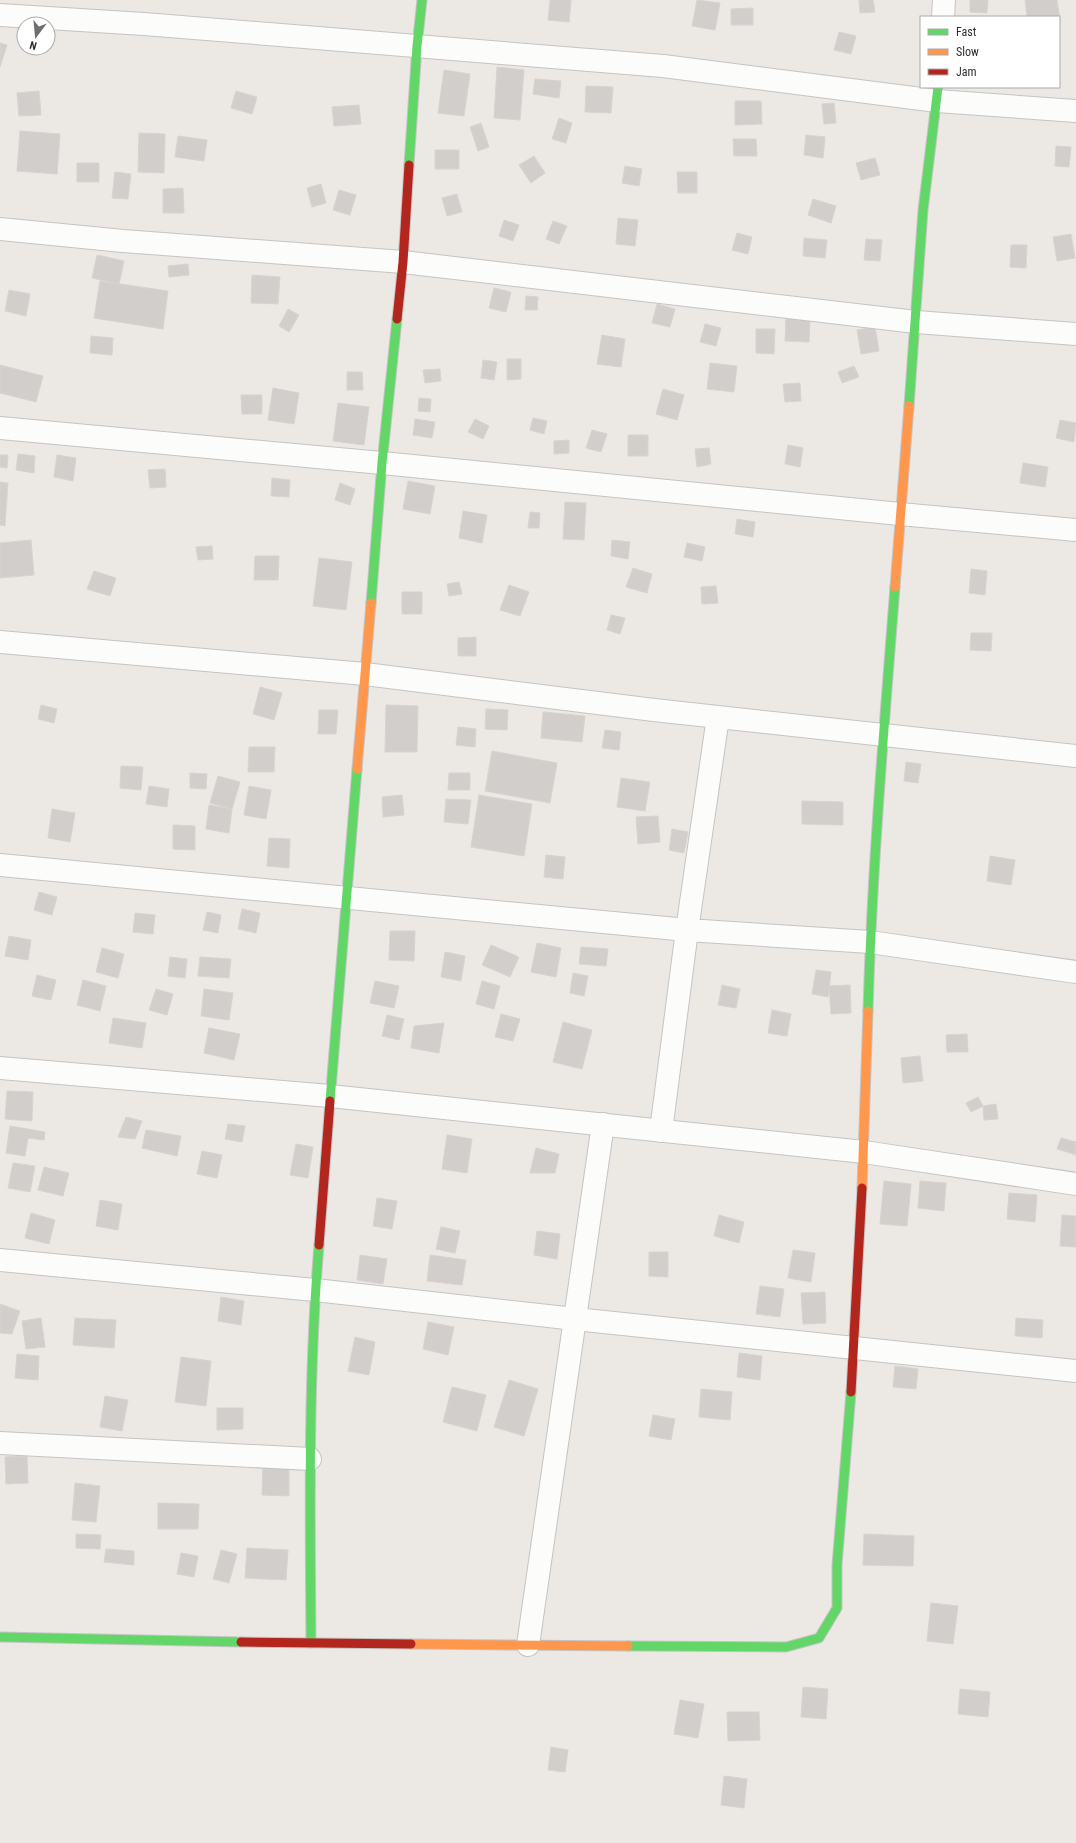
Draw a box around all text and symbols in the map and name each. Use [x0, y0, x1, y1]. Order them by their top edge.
north arrow [16, 16, 56, 56]
legend [920, 16, 1060, 88]
text: Fast [956, 25, 977, 39]
text: N [28, 38, 38, 52]
text: Slow [956, 45, 979, 59]
text: Jam [956, 65, 977, 79]

